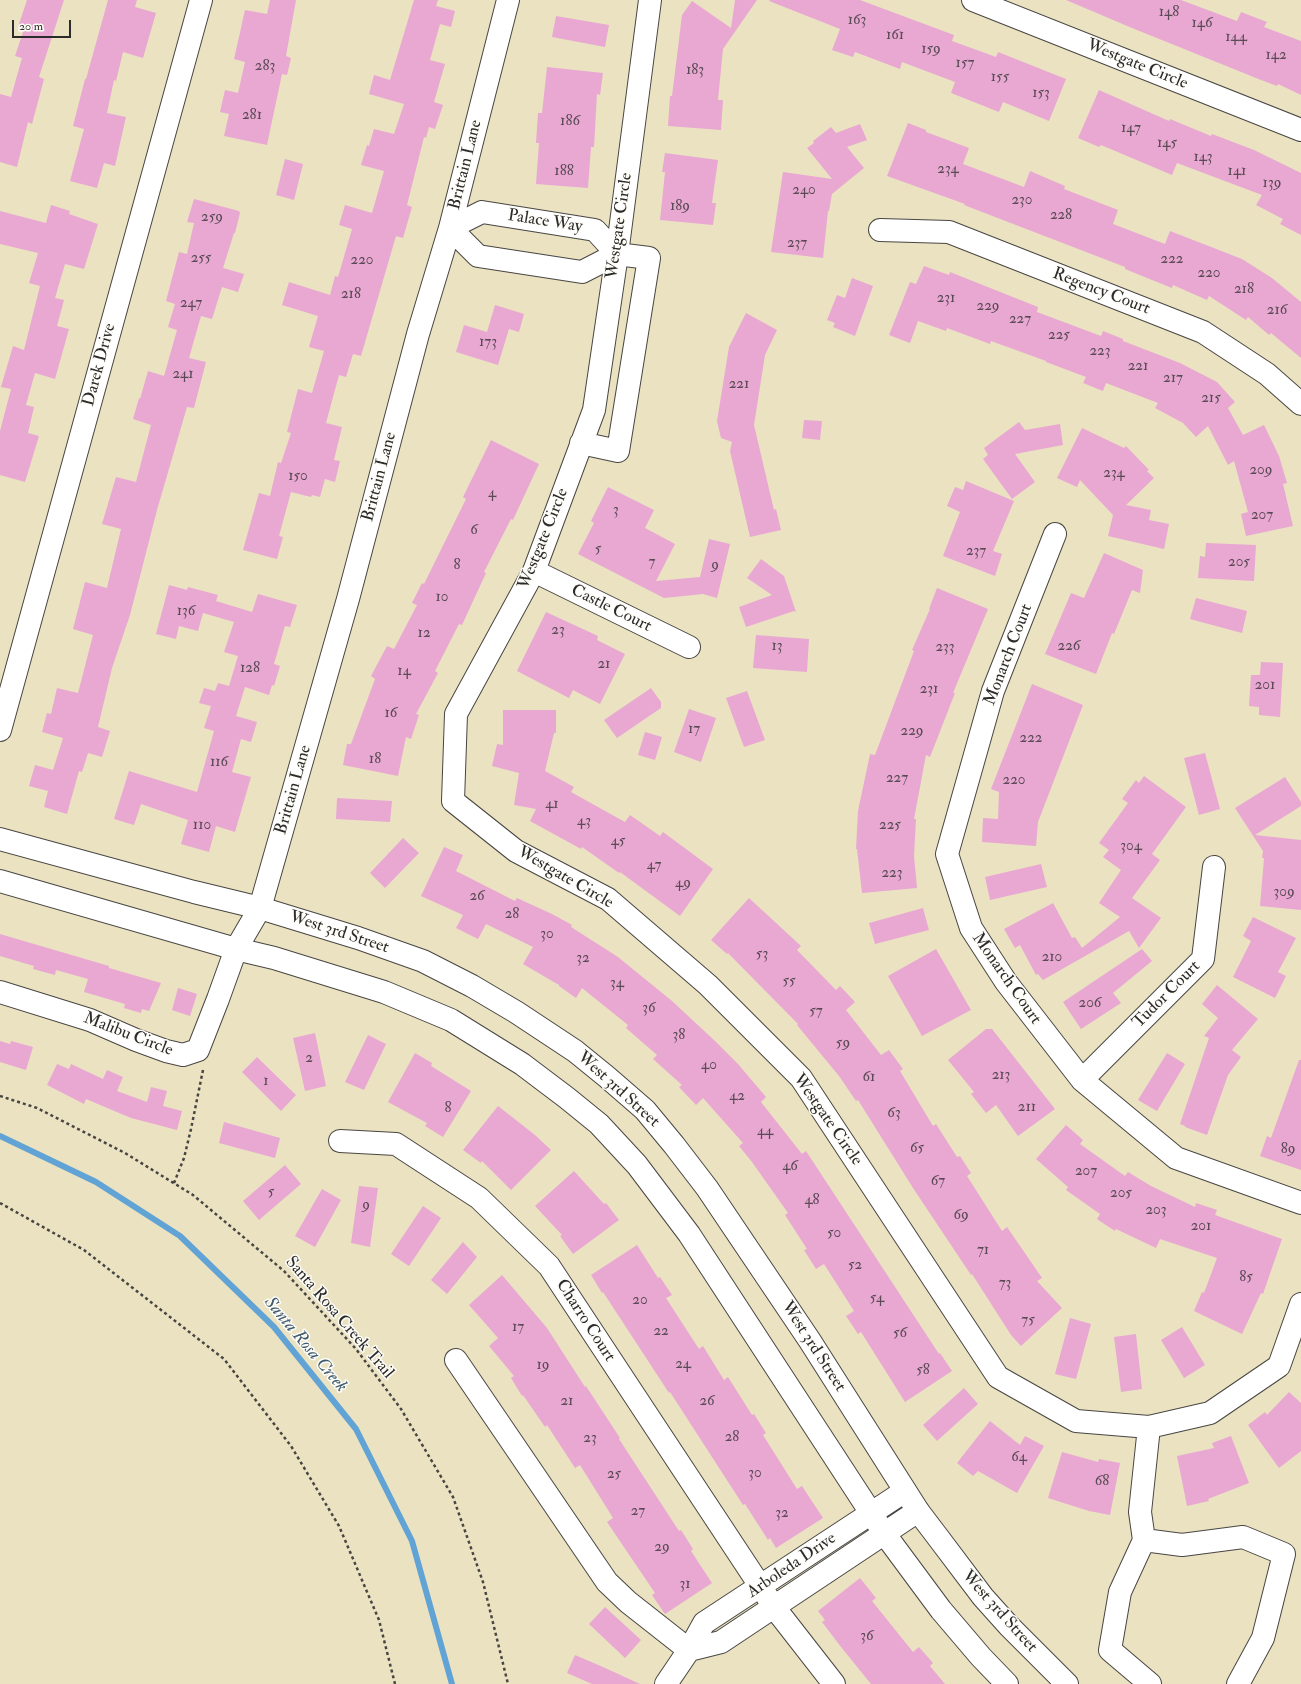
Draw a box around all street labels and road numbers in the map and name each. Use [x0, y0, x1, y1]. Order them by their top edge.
street label: Westgate Circle [1084, 35, 1190, 95]
street label: Brittain Lane [445, 118, 487, 212]
street label: Westgate Circle [602, 172, 638, 280]
street label: Palace Way [506, 206, 584, 238]
street label: Regency Court [1049, 264, 1153, 320]
street label: Darek Drive [79, 321, 121, 409]
street label: Brittain Lane [358, 430, 402, 524]
street label: Westgate Circle [514, 486, 574, 592]
street label: Castle Court [567, 581, 655, 637]
street label: Monarch Court [980, 601, 1038, 709]
street label: Brittain Lane [272, 743, 316, 837]
street label: Westgate Circle [514, 842, 616, 914]
street label: West 3rd Street [287, 907, 391, 959]
street label: Monarch Court [967, 929, 1045, 1029]
street label: Tudor Court [1129, 957, 1205, 1033]
street label: Malibu Circle [80, 1009, 176, 1061]
street label: West 3rd Street [573, 1048, 663, 1132]
street label: Westgate Circle [788, 1070, 866, 1170]
street label: Santa Rosa Creek Trail [280, 1253, 398, 1383]
street label: Charro Court [551, 1276, 619, 1366]
street label: West 3rd Street [776, 1298, 850, 1396]
street label: Arboleda Drive [744, 1529, 840, 1603]
street label: West 3rd Street [957, 1567, 1041, 1657]

